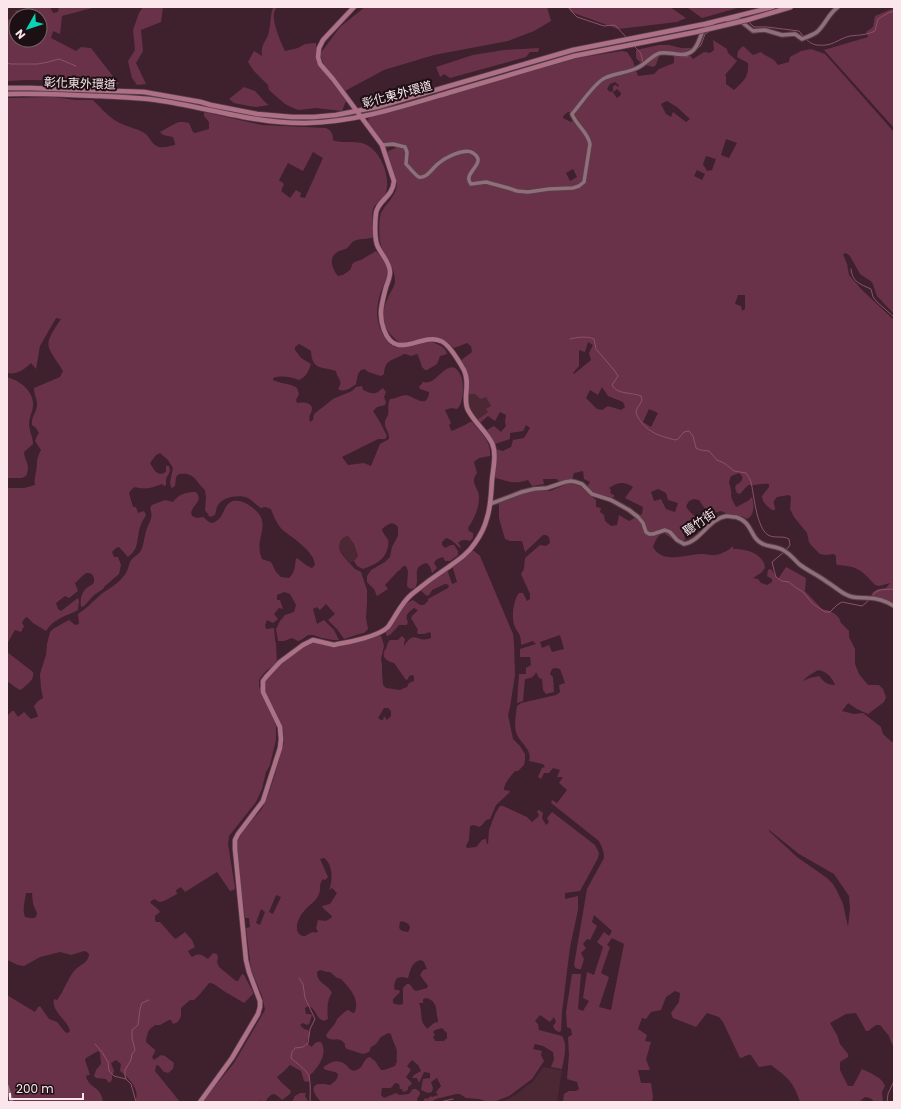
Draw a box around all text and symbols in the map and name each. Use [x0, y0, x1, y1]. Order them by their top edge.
north arrow [8, 8, 48, 48]
text: N [11, 26, 29, 43]
street label: 彰化東外環道 [44, 73, 116, 93]
street label: 彰化東外環道 [360, 76, 434, 112]
street label: 聽竹街 [679, 505, 719, 539]
scale bar [10, 1075, 83, 1101]
text: 200 m [16, 1080, 54, 1097]

